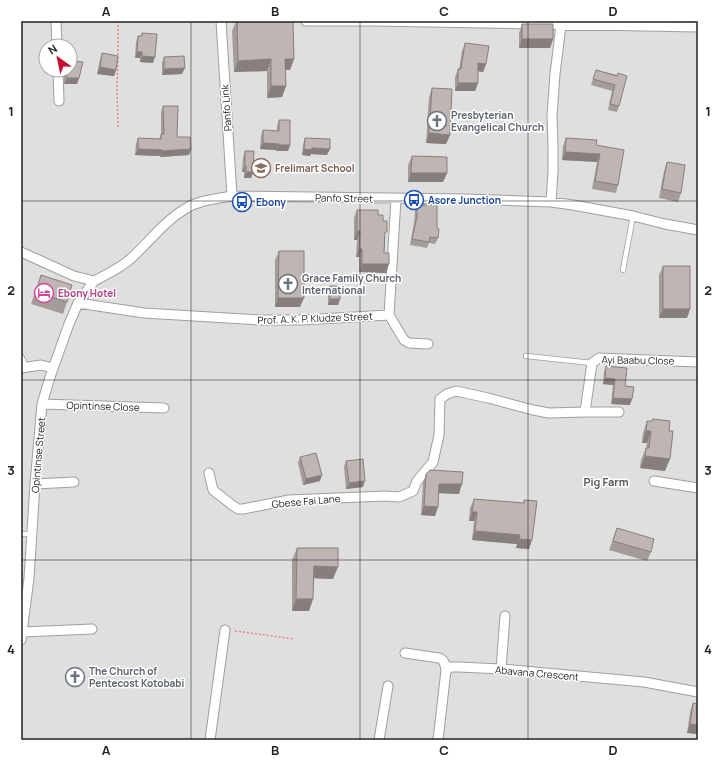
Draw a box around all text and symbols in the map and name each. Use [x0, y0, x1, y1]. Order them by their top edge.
text: A [102, 2, 111, 20]
text: B [271, 2, 279, 20]
text: C [439, 2, 449, 20]
text: D [608, 2, 618, 20]
north arrow [38, 38, 78, 78]
text: N [45, 41, 60, 58]
street label: Panfo Link [217, 83, 235, 132]
text: 1 [8, 102, 14, 120]
text: 1 [705, 102, 711, 120]
place label: Presbyterian Evangelical Church [451, 108, 544, 134]
church icon: Presbyterian Evangelical Church [426, 110, 448, 132]
school or university icon: Frelimart School [250, 157, 272, 179]
place label: Frelimart School [275, 161, 355, 175]
bus stop icon: Asore Junction [403, 189, 425, 211]
street label: Panfo Street [315, 190, 373, 206]
bus stop icon: Ebony [231, 191, 253, 213]
place label: Asore Junction [428, 193, 501, 207]
place label: Ebony [256, 195, 286, 209]
place label: Grace Family Church International [302, 271, 401, 297]
church icon: Grace Family Church International [277, 273, 299, 295]
text: 2 [7, 281, 15, 299]
text: 2 [704, 281, 712, 299]
hotel icon: Ebony Hotel [33, 282, 55, 304]
place label: Ebony Hotel [58, 286, 116, 300]
street label: Prof. A. K. P. Kludze Street [257, 309, 373, 327]
street label: Ayi Baabu Close [601, 352, 675, 368]
street label: Opintinse Close [66, 398, 140, 414]
street label: Opintinse Street [28, 416, 48, 494]
text: 3 [7, 461, 15, 479]
text: 3 [704, 461, 712, 479]
district label: Pig Farm [583, 474, 629, 489]
street label: Gbese Fai Lane [271, 491, 341, 511]
text: 4 [7, 640, 15, 658]
text: 4 [704, 640, 712, 658]
street label: Abavana Crescent [494, 662, 580, 684]
place label: The Church of Pentecost Kotobabi [89, 664, 184, 690]
church icon: The Church of Pentecost Kotobabi [64, 666, 86, 688]
text: A [102, 741, 111, 759]
text: B [271, 741, 279, 759]
text: C [439, 741, 449, 759]
text: D [608, 741, 618, 759]

